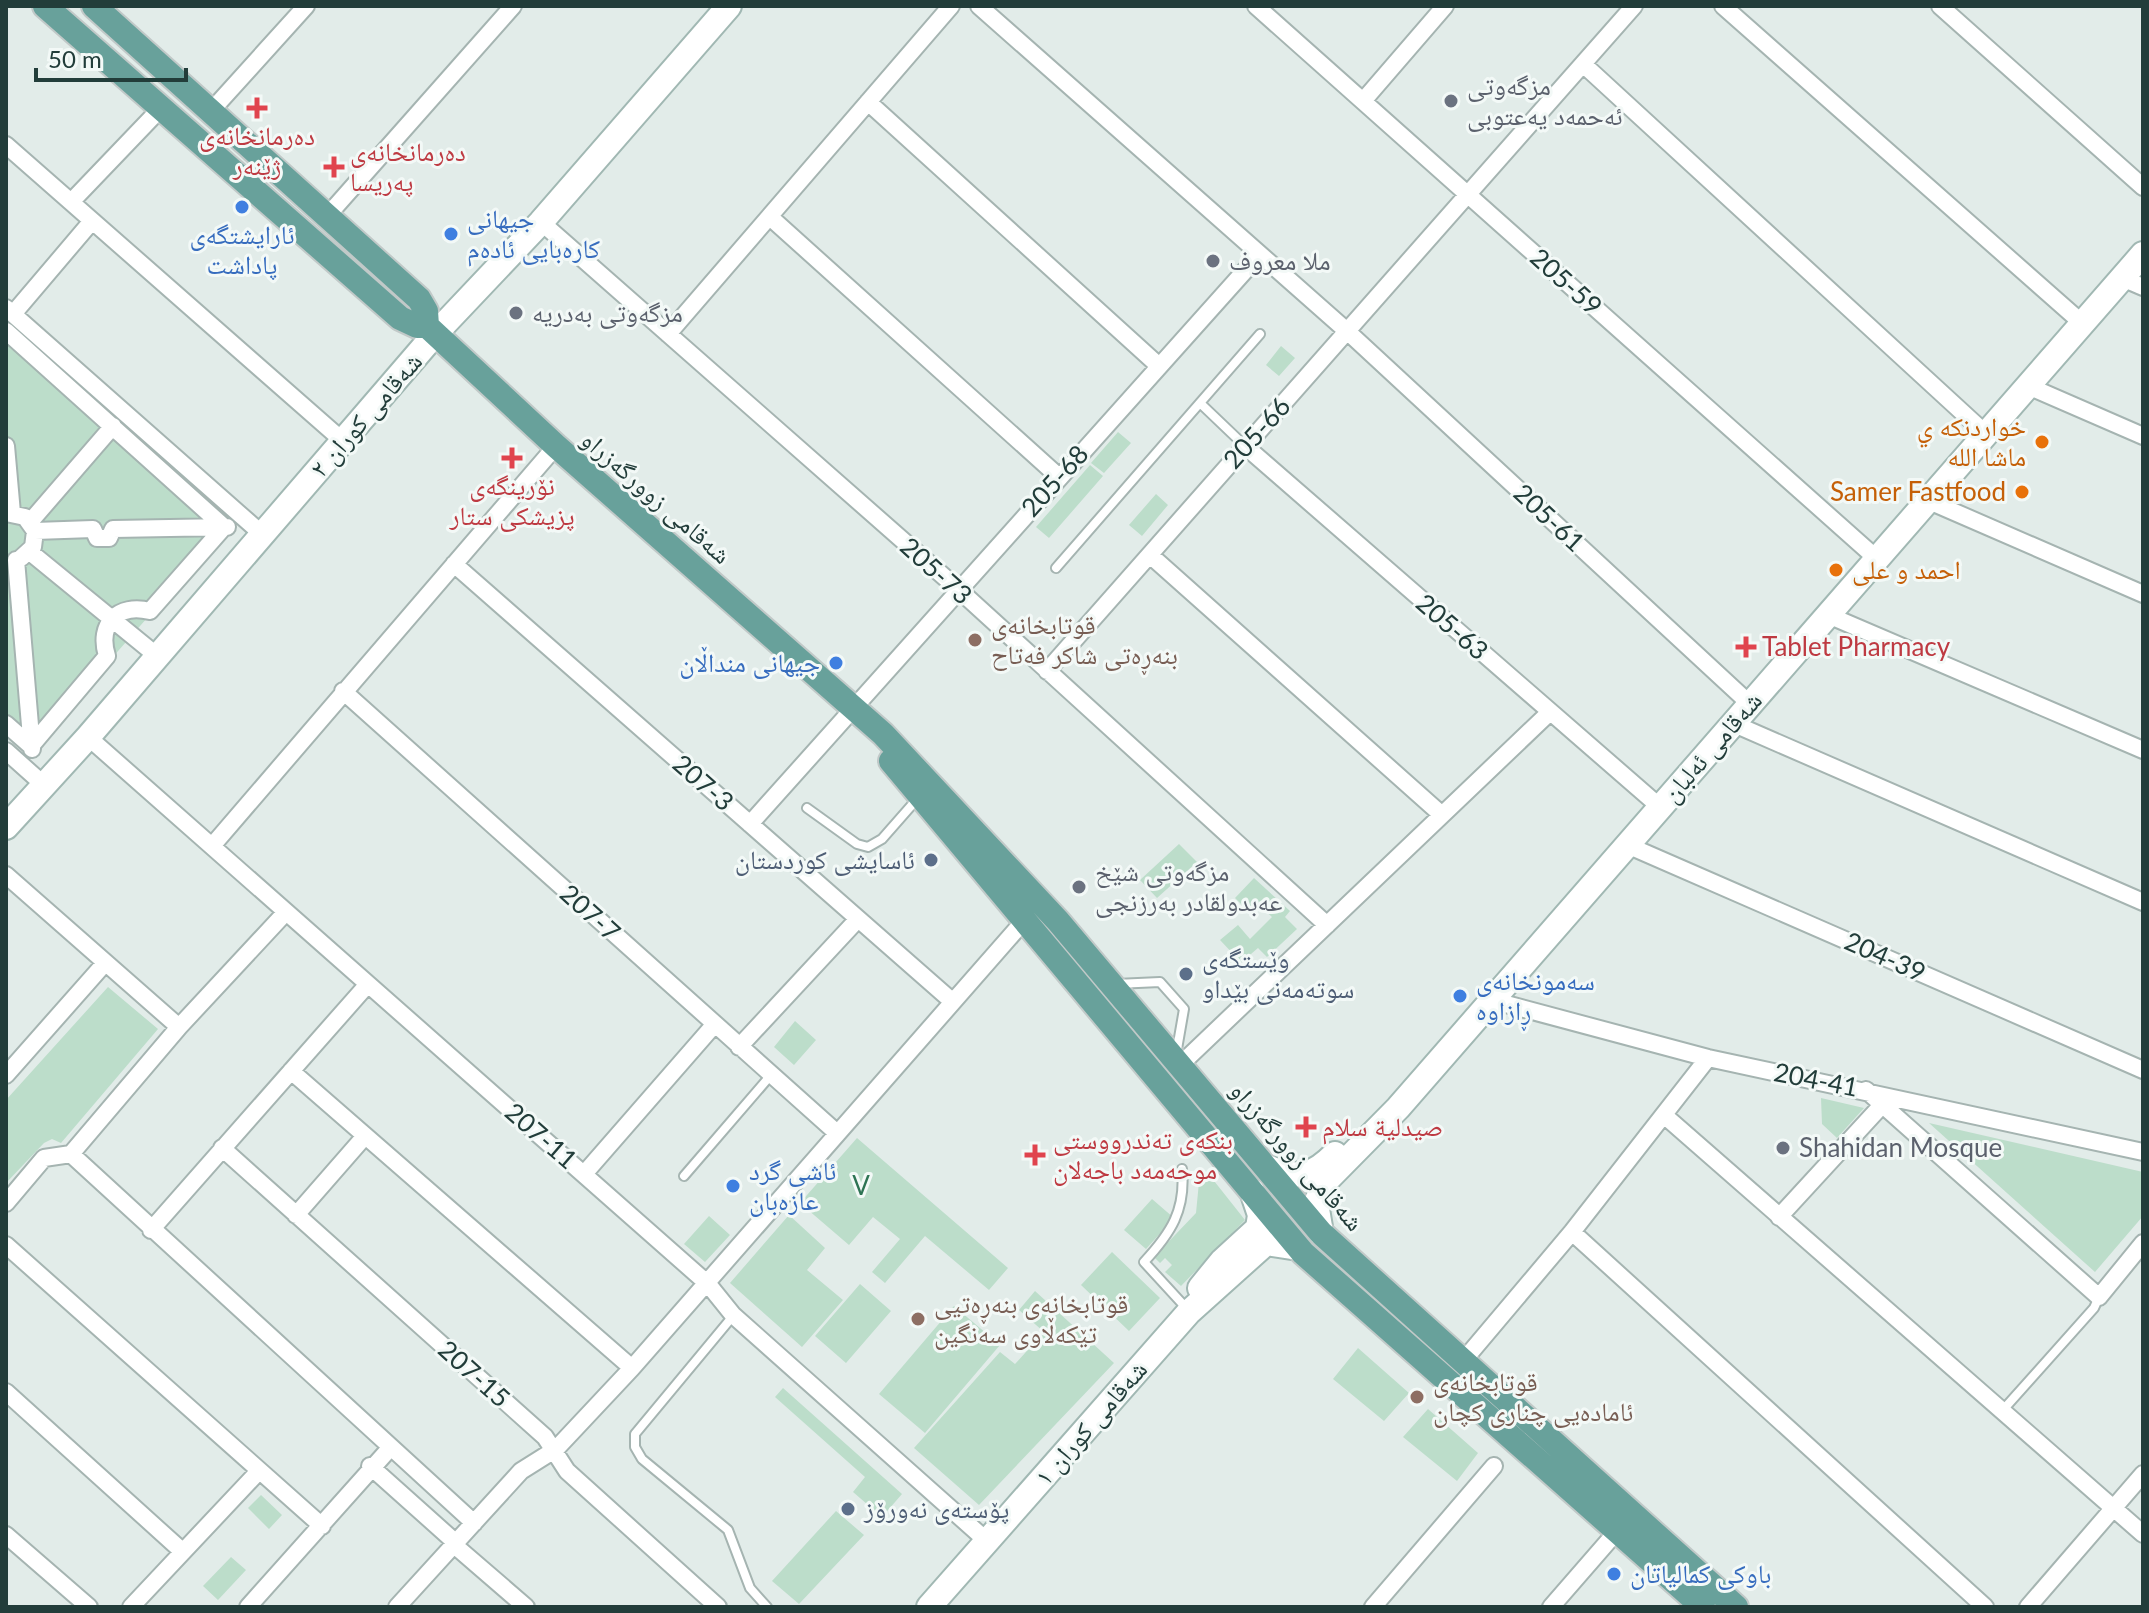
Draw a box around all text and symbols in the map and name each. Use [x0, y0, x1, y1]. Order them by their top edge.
scale bar [36, 32, 186, 82]
text: 50 m [48, 44, 102, 73]
place label: مزگەوتی ئەحمەد یەعتوبی [1467, 69, 1623, 132]
marker: مزگەوتی ئەحمەد یەعتوبی [1442, 92, 1460, 110]
marker: دەرمانخانەی ژێنەر [248, 99, 266, 117]
place label: دەرمانخانەی ژێنەر [199, 119, 315, 181]
place label: دەرمانخانەی پەریسا [350, 135, 466, 198]
marker: دەرمانخانەی پەریسا [325, 158, 343, 176]
marker: ئارایشتگەی پاداشت [233, 198, 251, 216]
place label: جیهانی کارەبایی ئادەم [467, 202, 600, 267]
place label: ئارایشتگەی پاداشت [189, 218, 295, 281]
marker: جیهانی کارەبایی ئادەم [442, 225, 460, 243]
street label: 205-59 [1524, 241, 1609, 322]
place label: ملا معروف [1229, 244, 1331, 276]
marker: ملا معروف [1204, 252, 1222, 270]
place label: مزگه‌وتی به‌دریه [532, 296, 683, 329]
marker: مزگه‌وتی به‌دریه [507, 304, 525, 322]
street label: شەقامی کوران ٢ [302, 345, 429, 484]
street label: 205-66 [1216, 390, 1297, 475]
place label: خواردنكه ي ماشا الله [1917, 410, 2026, 472]
street label: شەقامی زوورگەزراو [575, 422, 738, 571]
marker: خواردنكه ي ماشا الله [2033, 433, 2051, 451]
street label: 205-68 [1014, 438, 1095, 523]
marker: نۆرینگەی پزیشکی ستار [503, 449, 521, 467]
place label: نۆرینگەی پزیشکی ستار [448, 469, 575, 532]
place label: Samer Fastfood [1830, 475, 2006, 507]
street label: 205-61 [1508, 477, 1592, 558]
marker: Samer Fastfood [2013, 483, 2031, 501]
street label: 205-73 [894, 530, 979, 611]
place label: احمد و علی [1852, 553, 1961, 586]
marker: احمد و علی [1827, 561, 1845, 579]
street label: 205-63 [1410, 586, 1495, 666]
place label: قوتابخانەی بنەڕەتی شاكر فەتاح [991, 608, 1178, 675]
place label: Tablet Pharmacy [1762, 630, 1951, 662]
marker: قوتابخانەی بنەڕەتی شاكر فەتاح [966, 631, 984, 649]
marker: Tablet Pharmacy [1737, 638, 1755, 656]
place label: جیهانی منداڵان [679, 646, 820, 679]
marker: جیهانی منداڵان [827, 654, 845, 672]
street label: شەقامی ئەلبان [1654, 684, 1769, 809]
street label: 207-3 [667, 747, 741, 817]
place label: ئاسایشی كوردستان [735, 843, 915, 876]
marker: ئاسایشی كوردستان [922, 851, 940, 869]
place label: مزگەوتی شێخ عەبدولقادر بەرزنجی [1095, 855, 1282, 918]
street label: 207-7 [554, 877, 627, 948]
marker: مزگەوتی شێخ عەبدولقادر بەرزنجی [1070, 878, 1088, 896]
street label: 204-39 [1840, 924, 1931, 988]
place label: وێستگەی سوتەمەنی بێداو [1202, 942, 1354, 1005]
place label: سەمونخانەی ڕازاوە [1476, 964, 1595, 1031]
marker: وێستگەی سوتەمەنی بێداو [1177, 965, 1195, 983]
marker: سەمونخانەی ڕازاوە [1451, 987, 1469, 1005]
street label: 204-41 [1771, 1055, 1861, 1103]
street label: شەقامی زوورگەزراو [1223, 1074, 1372, 1237]
street label: 207-11 [499, 1095, 584, 1175]
place label: صیدلیة سلام [1322, 1110, 1443, 1145]
marker: صیدلیة سلام [1297, 1118, 1315, 1136]
place label: بنکەی تەندرووستی موحەمەد باجەلان [1053, 1123, 1233, 1186]
place label: Shahidan Mosque [1799, 1131, 2002, 1163]
marker: Shahidan Mosque [1774, 1139, 1792, 1157]
marker: بنکەی تەندرووستی موحەمەد باجەلان [1024, 1144, 1046, 1166]
place label: ئاشی گرد عازه‌بان [749, 1154, 836, 1217]
park label: V [852, 1169, 870, 1201]
marker: ئاشی گرد عازه‌بان [724, 1177, 742, 1195]
place label: قوتابخانەی بنەڕەتیی تێکەڵاوی سەنگین [934, 1287, 1129, 1350]
marker: قوتابخانەی بنەڕەتیی تێکەڵاوی سەنگین [909, 1310, 927, 1328]
street label: 207-15 [432, 1333, 517, 1414]
street label: شەقامی کوران ١ [1027, 1353, 1154, 1492]
place label: قوتابخانەی ئامادەیی چناری کچان [1433, 1365, 1633, 1428]
marker: قوتابخانەی ئامادەیی چناری کچان [1408, 1388, 1426, 1406]
place label: پۆسته‌ی نه‌ورۆز [863, 1492, 1009, 1525]
marker: پۆسته‌ی نه‌ورۆز [839, 1500, 857, 1518]
place label: باوکی کمالیاتان [1630, 1557, 1772, 1590]
marker: باوکی کمالیاتان [1605, 1565, 1623, 1583]

